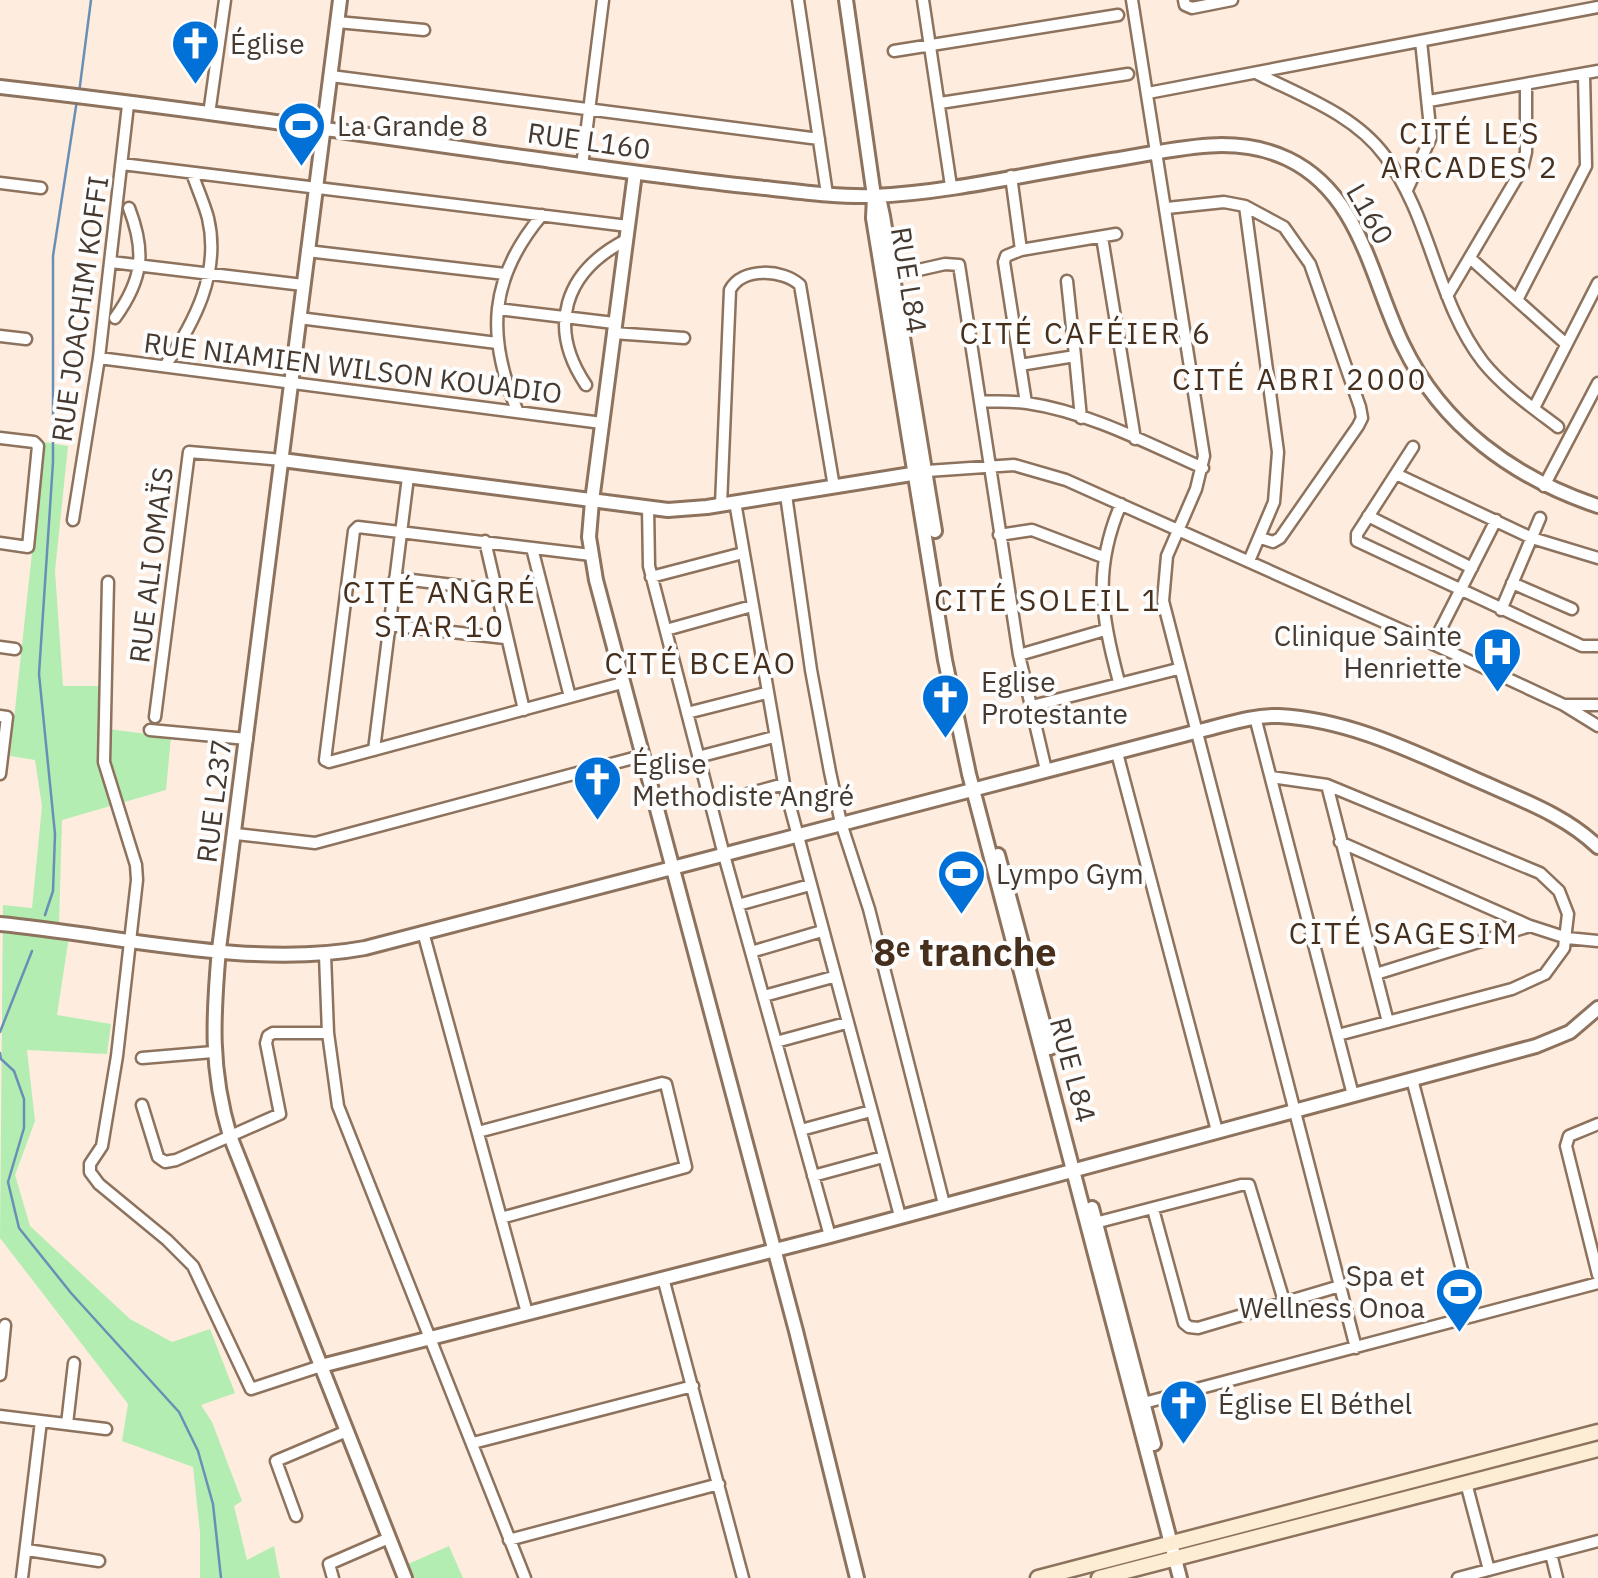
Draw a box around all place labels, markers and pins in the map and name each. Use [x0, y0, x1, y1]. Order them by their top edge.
church icon: Église [169, 18, 221, 86]
place label: Église [230, 25, 305, 62]
sports icon: La Grande 8 [276, 100, 328, 168]
place label: La Grande 8 [337, 107, 488, 144]
place label: Clinique Sainte Henriette [1274, 617, 1462, 686]
hospital icon: Clinique Sainte Henriette [1471, 626, 1523, 694]
place label: Eglise Protestante [981, 663, 1128, 732]
church icon: Eglise Protestante [920, 672, 972, 740]
place label: Église Methodiste Angré [632, 745, 854, 814]
church icon: Église Methodiste Angré [571, 754, 623, 822]
sports icon: Lympo Gym [935, 848, 987, 916]
place label: Lympo Gym [996, 855, 1144, 892]
place label: Spa et Wellness Onoa [1239, 1257, 1425, 1326]
sports icon: Spa et Wellness Onoa [1434, 1266, 1486, 1334]
church icon: Église El Béthel [1157, 1378, 1209, 1446]
place label: Église El Béthel [1218, 1385, 1412, 1422]

